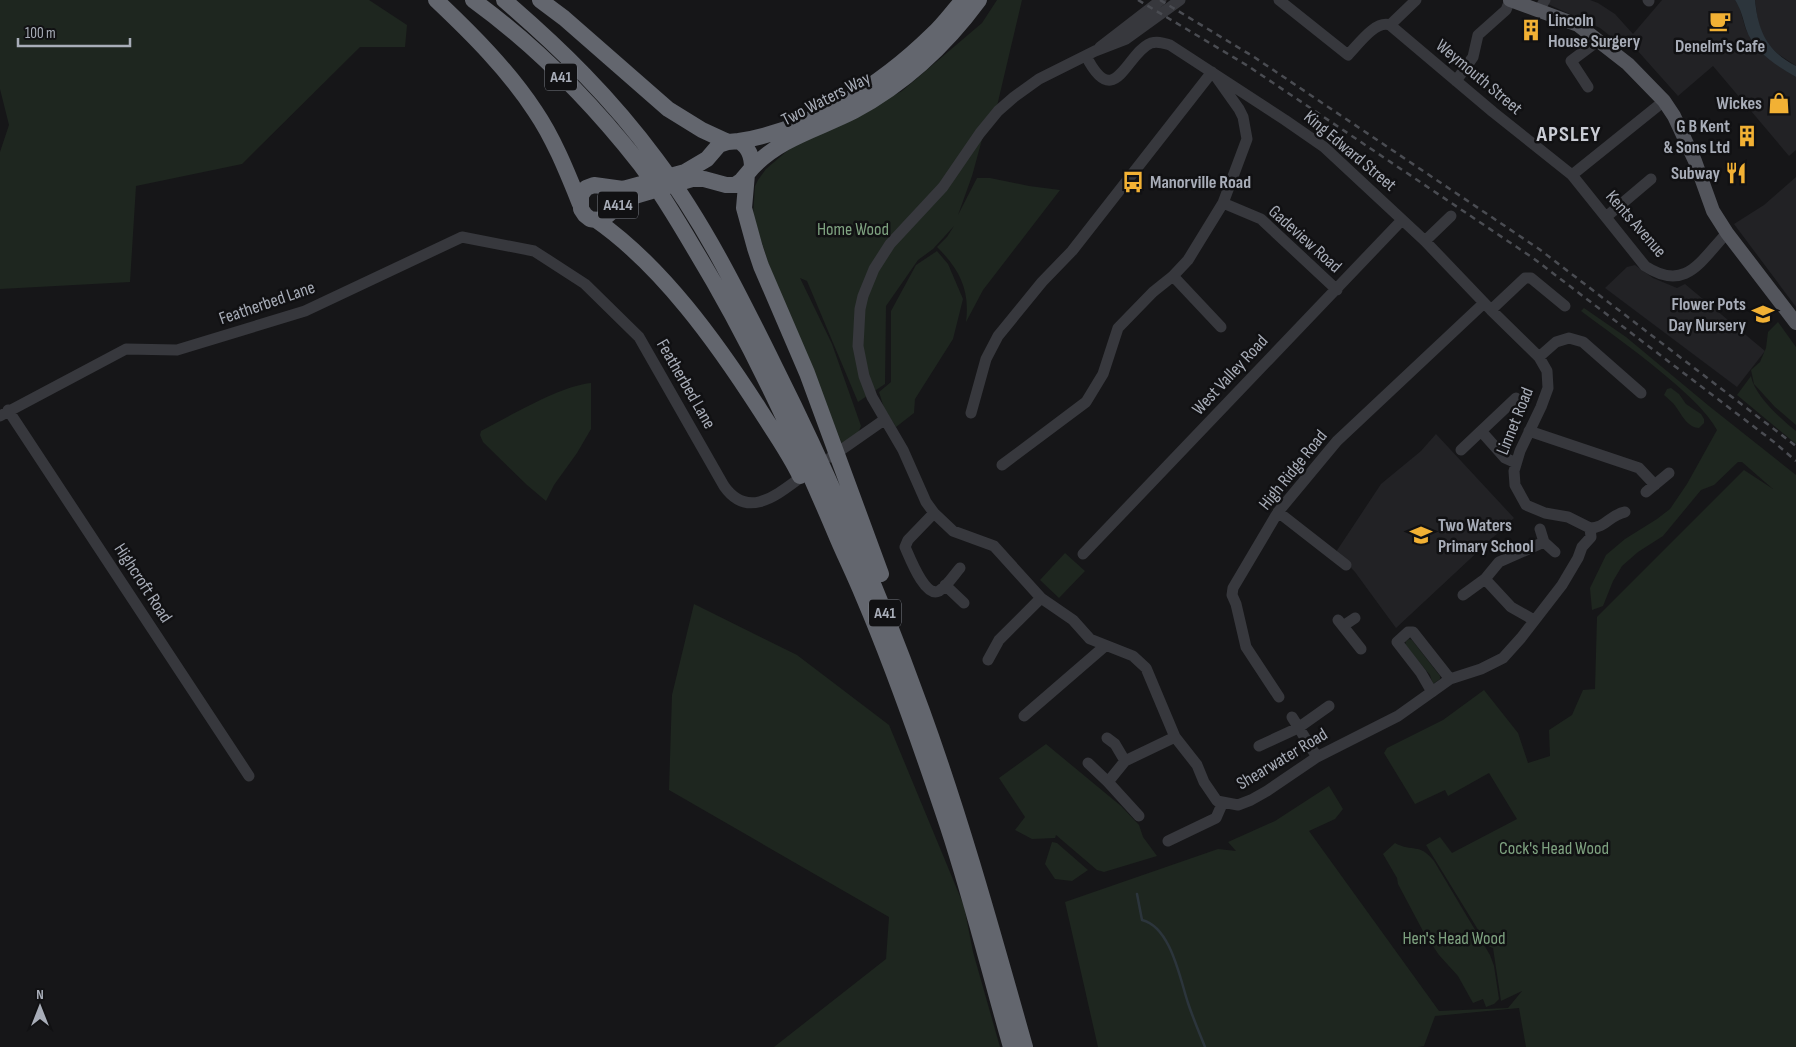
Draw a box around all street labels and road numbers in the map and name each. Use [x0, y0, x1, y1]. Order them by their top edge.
street label: Weymouth Street [1432, 35, 1527, 119]
road number: A41 [545, 64, 577, 90]
street label: Two Waters Way [778, 68, 874, 130]
street label: King Edward Street [1300, 106, 1401, 196]
street label: Kents Avenue [1601, 186, 1671, 262]
road number: A414 [598, 192, 638, 218]
street label: Gadeview Road [1264, 201, 1346, 277]
street label: Featherbed Lane [216, 277, 318, 329]
street label: West Valley Road [1188, 331, 1272, 419]
street label: Featherbed Lane [652, 335, 720, 433]
street label: Linnet Road [1492, 384, 1538, 458]
street label: High Ridge Road [1254, 426, 1332, 514]
street label: Highcroft Road [110, 539, 176, 627]
road number: A41 [869, 600, 901, 626]
street label: Shearwater Road [1233, 724, 1331, 794]

